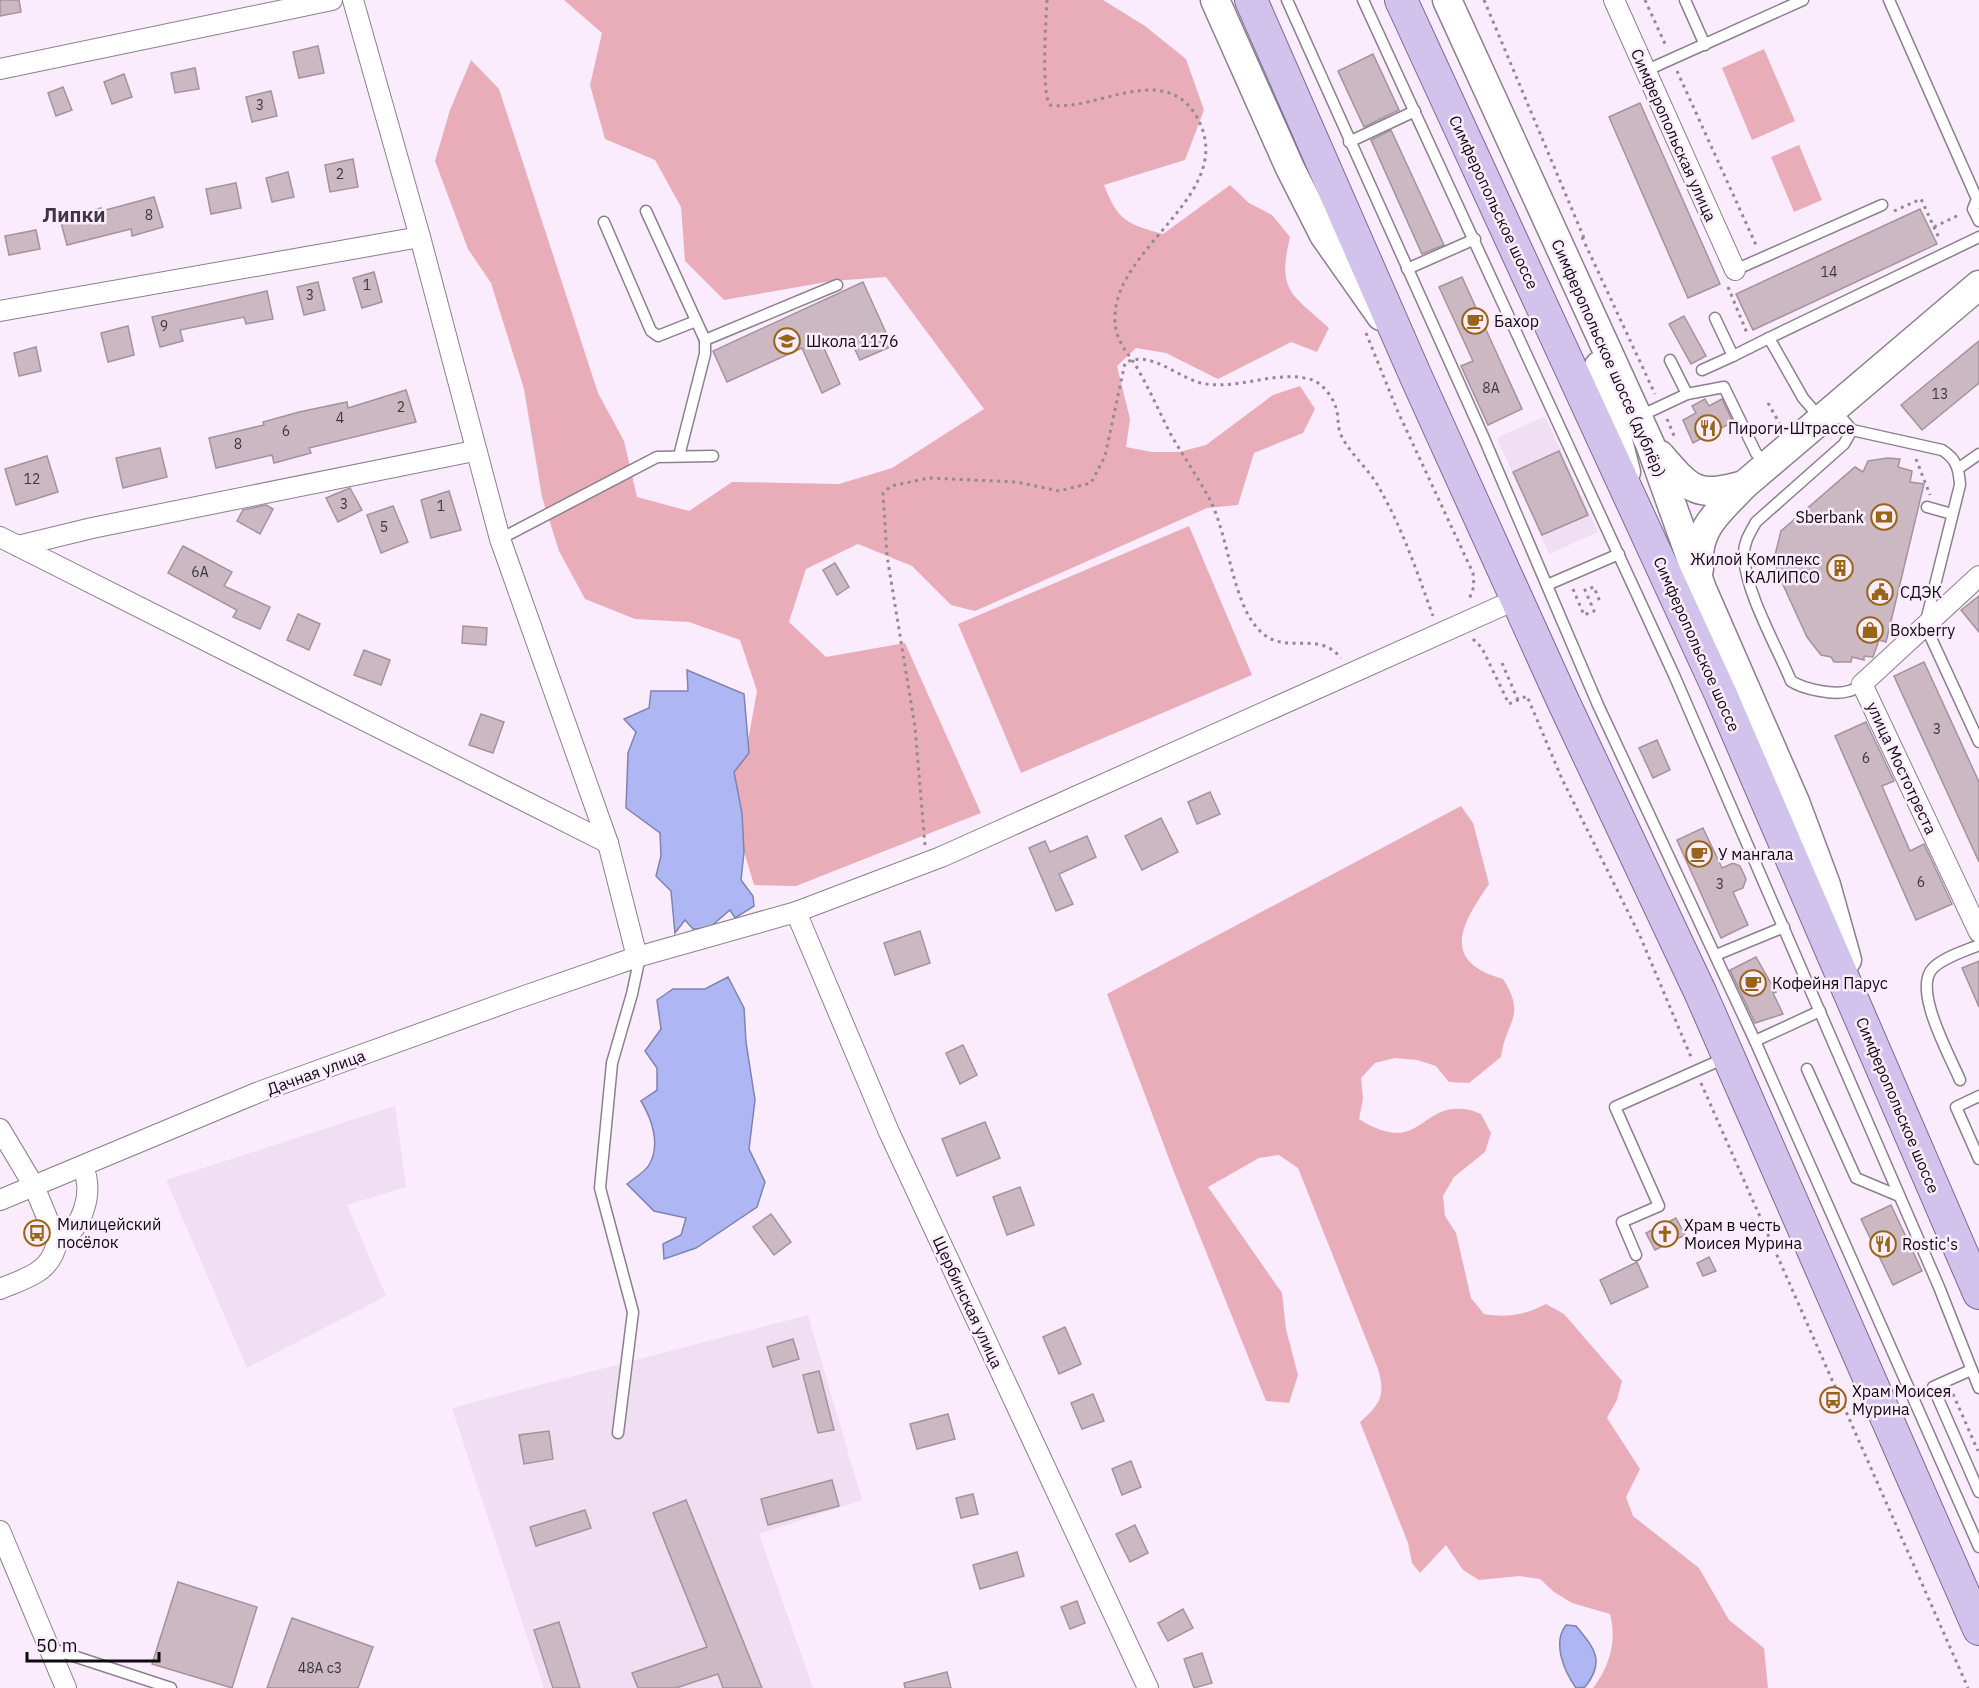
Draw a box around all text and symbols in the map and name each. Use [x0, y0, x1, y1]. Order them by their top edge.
street label: Симферопольская улица [1627, 46, 1721, 225]
house number: 3 [256, 96, 264, 114]
street label: Симферопольское шоссе [1445, 112, 1543, 292]
house number: 2 [336, 165, 344, 183]
district label: Липки [42, 201, 106, 228]
house number: 8 [145, 206, 153, 224]
street label: Симферопольское шоссе (дублёр) [1547, 236, 1671, 480]
house number: 14 [1821, 263, 1837, 281]
house number: 1 [363, 276, 371, 294]
house number: 3 [306, 286, 314, 304]
cafe icon: Бахор [1460, 306, 1490, 336]
place label: Бахор [1494, 311, 1539, 331]
house number: 9 [160, 317, 168, 335]
school or university icon: Школа 1176 [772, 326, 802, 356]
place label: Школа 1176 [806, 331, 899, 351]
house number: 8А [1482, 379, 1500, 397]
house number: 13 [1932, 385, 1948, 403]
house number: 2 [397, 398, 405, 416]
house number: 4 [336, 409, 344, 427]
restaurant icon: Пироги-Штрассе [1693, 413, 1723, 443]
place label: Пироги-Штрассе [1728, 418, 1855, 438]
house number: 6 [282, 422, 290, 440]
house number: 8 [234, 435, 242, 453]
house number: 12 [24, 470, 40, 488]
house number: 3 [340, 495, 348, 513]
house number: 1 [437, 497, 445, 515]
bank icon: Sberbank [1869, 502, 1899, 532]
place label: Sberbank [1795, 507, 1865, 527]
house number: 5 [380, 518, 388, 536]
place label: Жилой Комплекс КАЛИПСО [1690, 549, 1820, 587]
street label: Симферопольское шоссе [1649, 553, 1745, 735]
building icon: Жилой Комплекс КАЛИПСО [1825, 553, 1855, 583]
house number: 6А [191, 563, 209, 581]
public building icon: СДЭК [1865, 577, 1895, 607]
place label: СДЭК [1900, 582, 1942, 602]
shop icon: Boxberry [1855, 615, 1885, 645]
place label: Boxberry [1890, 620, 1955, 640]
street label: улица Мостотреста [1863, 699, 1942, 838]
house number: 3 [1933, 720, 1941, 738]
house number: 6 [1862, 749, 1870, 767]
cafe icon: У мангала [1684, 839, 1714, 869]
place label: У мангала [1718, 844, 1794, 864]
house number: 6 [1917, 873, 1925, 891]
house number: 3 [1716, 875, 1724, 893]
cafe icon: Кофейня Парус [1738, 968, 1768, 998]
place label: Кофейня Парус [1772, 973, 1888, 993]
street label: Симферопольское шоссе [1852, 1014, 1944, 1196]
street label: Дачная улица [264, 1045, 368, 1099]
place label: Милицейский посёлок [57, 1214, 161, 1252]
place label: Храм в честь Моисея Мурина [1684, 1215, 1803, 1253]
bus stop icon: Милицейский посёлок [22, 1218, 52, 1248]
church icon: Храм в честь Моисея Мурина [1650, 1219, 1680, 1249]
restaurant icon: Rostic's [1868, 1229, 1898, 1259]
street label: Щербинская улица [929, 1233, 1008, 1372]
place label: Rostic's [1902, 1234, 1958, 1254]
place label: Храм Моисея Мурина [1852, 1381, 1951, 1419]
bus stop icon: Храм Моисея Мурина [1818, 1385, 1848, 1415]
scale bar [27, 1625, 159, 1663]
text: 50 m [36, 1634, 78, 1657]
house number: 48А с3 [298, 1659, 342, 1677]

